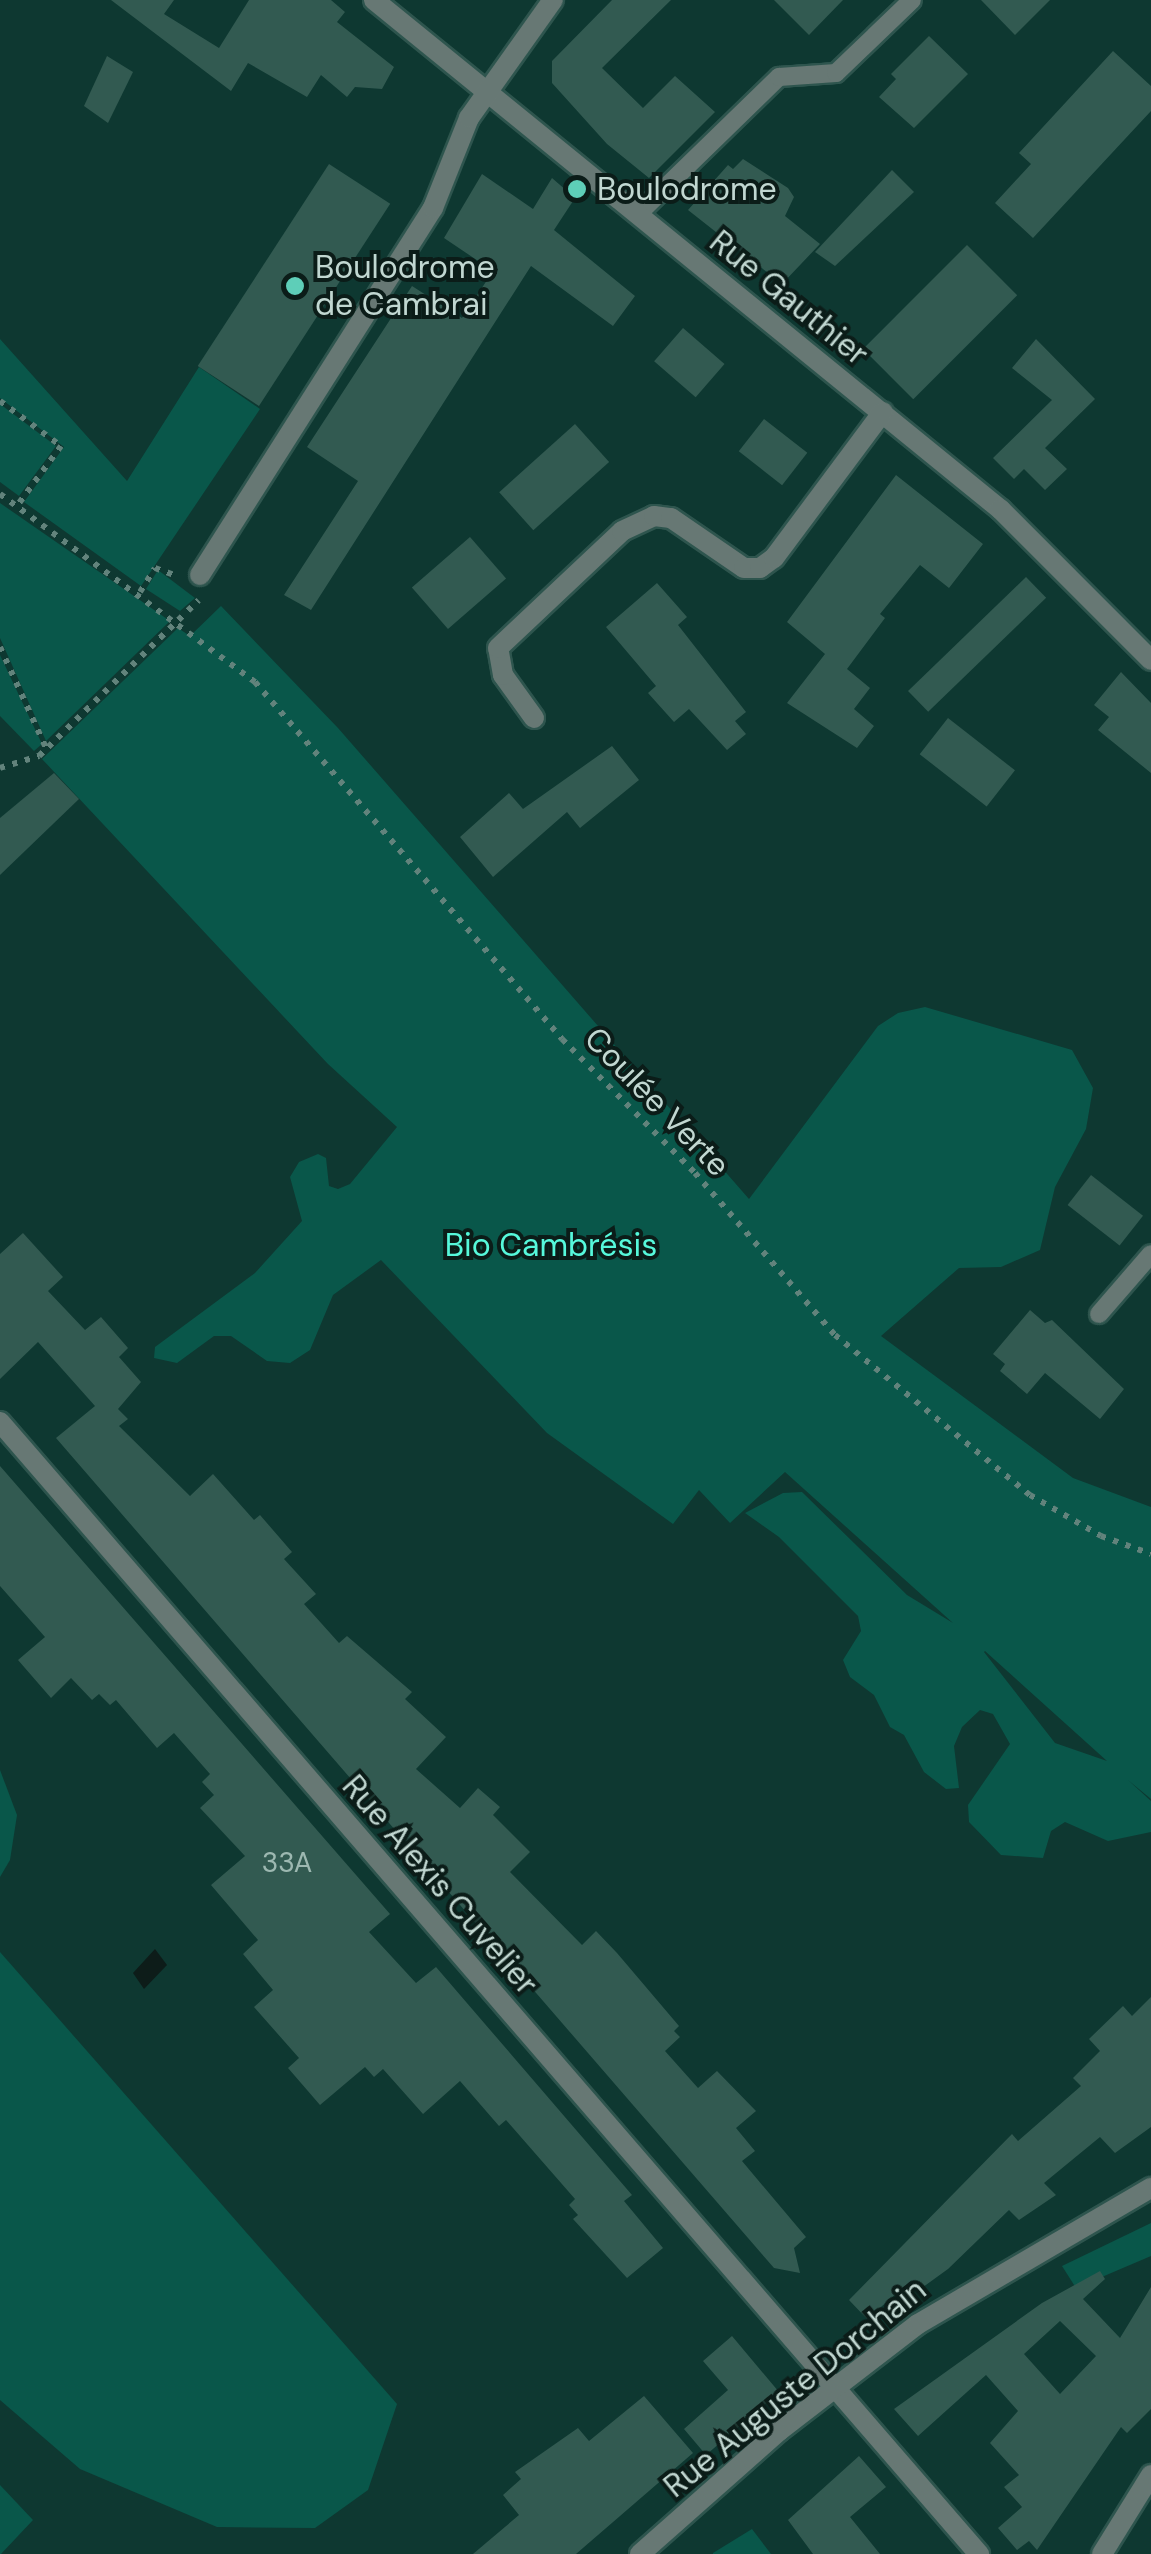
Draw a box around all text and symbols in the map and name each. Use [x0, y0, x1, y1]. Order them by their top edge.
place label: Boulodrome [597, 170, 777, 208]
marker: Boulodrome [566, 178, 588, 200]
street label: Rue Gauthier [702, 222, 876, 374]
place label: Boulodrome de Cambrai [315, 249, 495, 324]
marker: Boulodrome de Cambrai [284, 275, 306, 297]
street label: Coulée Verte [577, 1020, 737, 1184]
park label: Bio Cambrésis [445, 1226, 657, 1264]
street label: Rue Alexis Cuvelier [334, 1767, 546, 2003]
house number: 33A [262, 1846, 312, 1880]
street label: Rue Auguste Dorchain [656, 2271, 934, 2505]

